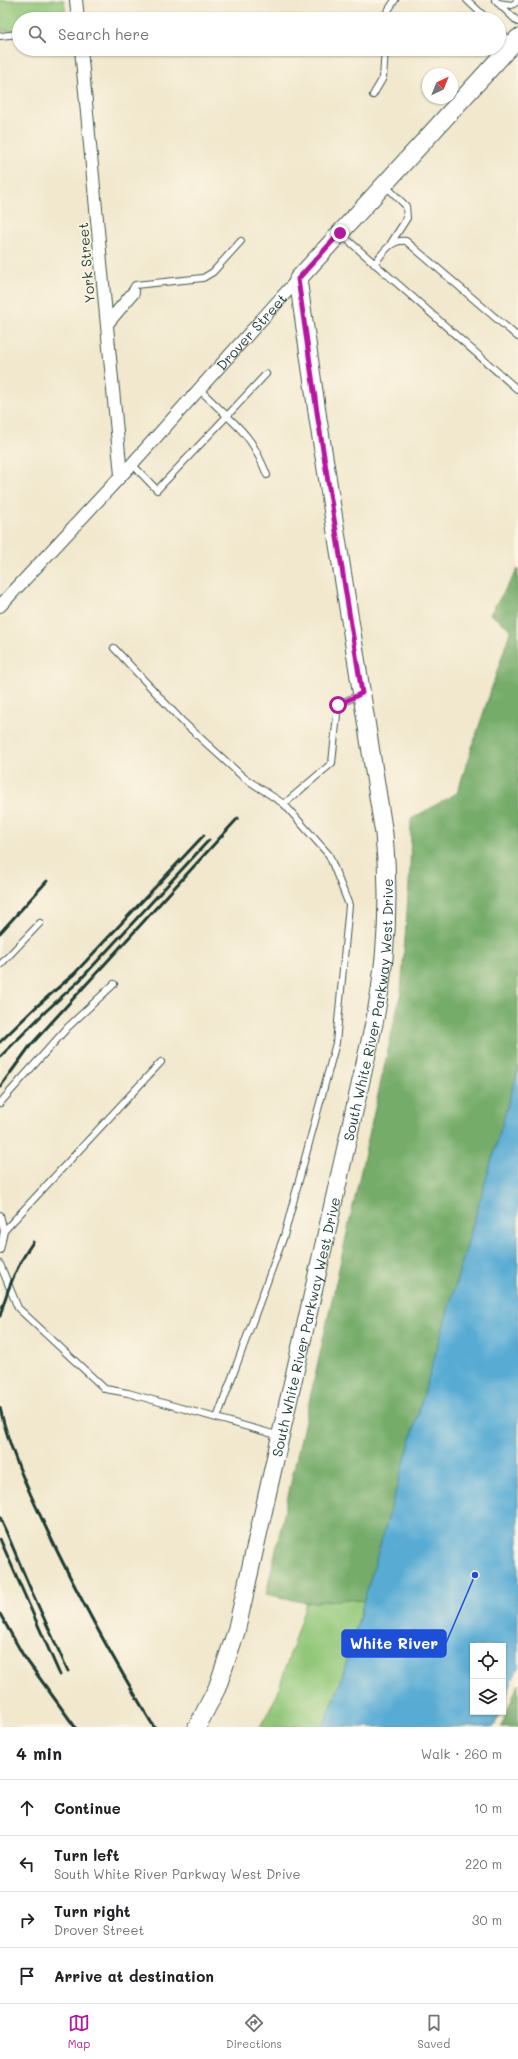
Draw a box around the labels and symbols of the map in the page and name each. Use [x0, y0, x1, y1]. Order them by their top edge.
north arrow [422, 68, 458, 104]
street label: York Street [73, 222, 99, 304]
route end [331, 224, 349, 242]
street label: Drover Street [211, 289, 290, 374]
route start [329, 696, 347, 714]
street label: South White River Parkway West Drive [338, 878, 397, 1142]
street label: South White River Parkway West Drive [267, 1195, 344, 1458]
callout: White River [342, 1630, 446, 1657]
text: White River [350, 1633, 438, 1653]

